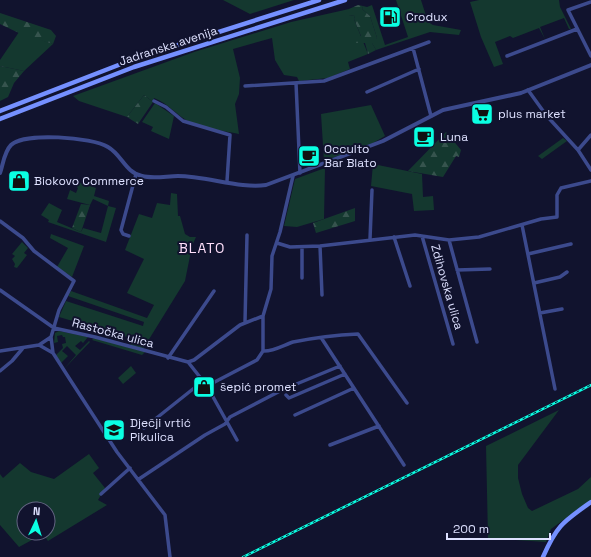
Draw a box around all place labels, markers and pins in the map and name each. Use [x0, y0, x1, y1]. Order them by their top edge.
fuel station icon: Crodux [377, 4, 403, 30]
place label: Crodux [406, 9, 448, 25]
supermarket icon: plus market [469, 101, 495, 127]
place label: plus market [498, 106, 566, 122]
cafe icon: Luna [411, 124, 437, 150]
place label: Luna [440, 129, 468, 145]
place label: Occulto Bar Blato [324, 141, 377, 171]
cafe icon: Occulto Bar Blato [296, 143, 322, 169]
shop icon: Biokovo Commerce [6, 168, 32, 194]
place label: Biokovo Commerce [34, 173, 144, 189]
shop icon: šepić promet [191, 374, 217, 400]
place label: šepić promet [220, 379, 297, 395]
place label: Dječji vrtić Pikulica [130, 415, 191, 445]
school or university icon: Dječji vrtić Pikulica [101, 417, 127, 443]

